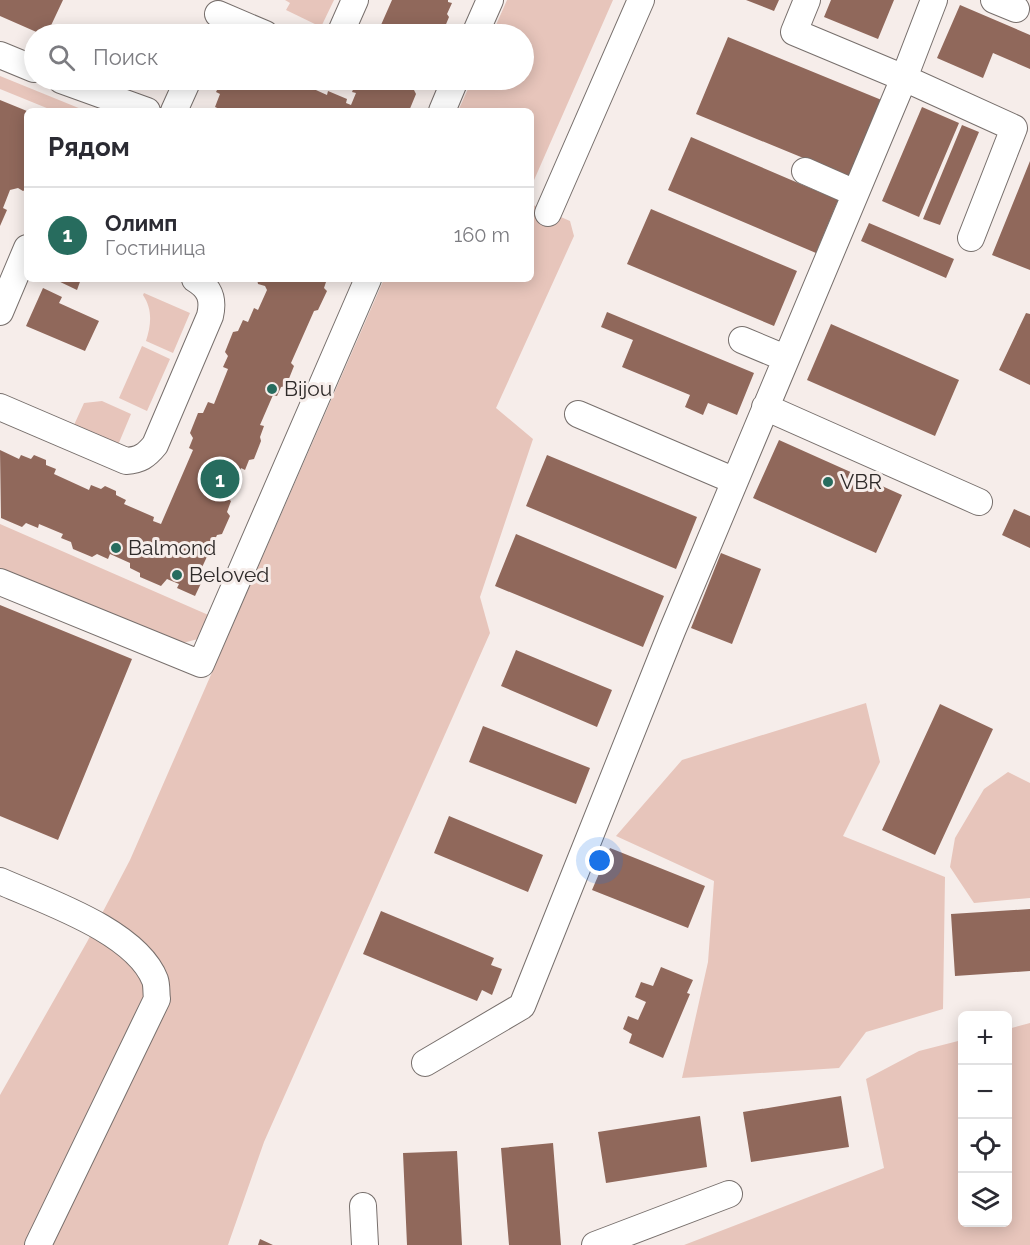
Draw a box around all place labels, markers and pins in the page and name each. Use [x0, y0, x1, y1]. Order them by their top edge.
place label: Bijou [284, 376, 332, 401]
marker: Bijou [265, 382, 279, 396]
pin: 1 [200, 456, 240, 502]
place label: VBR [840, 469, 882, 494]
marker: VBR [821, 475, 835, 489]
place label: Balmond [128, 535, 216, 560]
marker: Balmond [109, 541, 123, 555]
place label: Beloved [189, 562, 269, 587]
marker: Beloved [170, 568, 184, 582]

